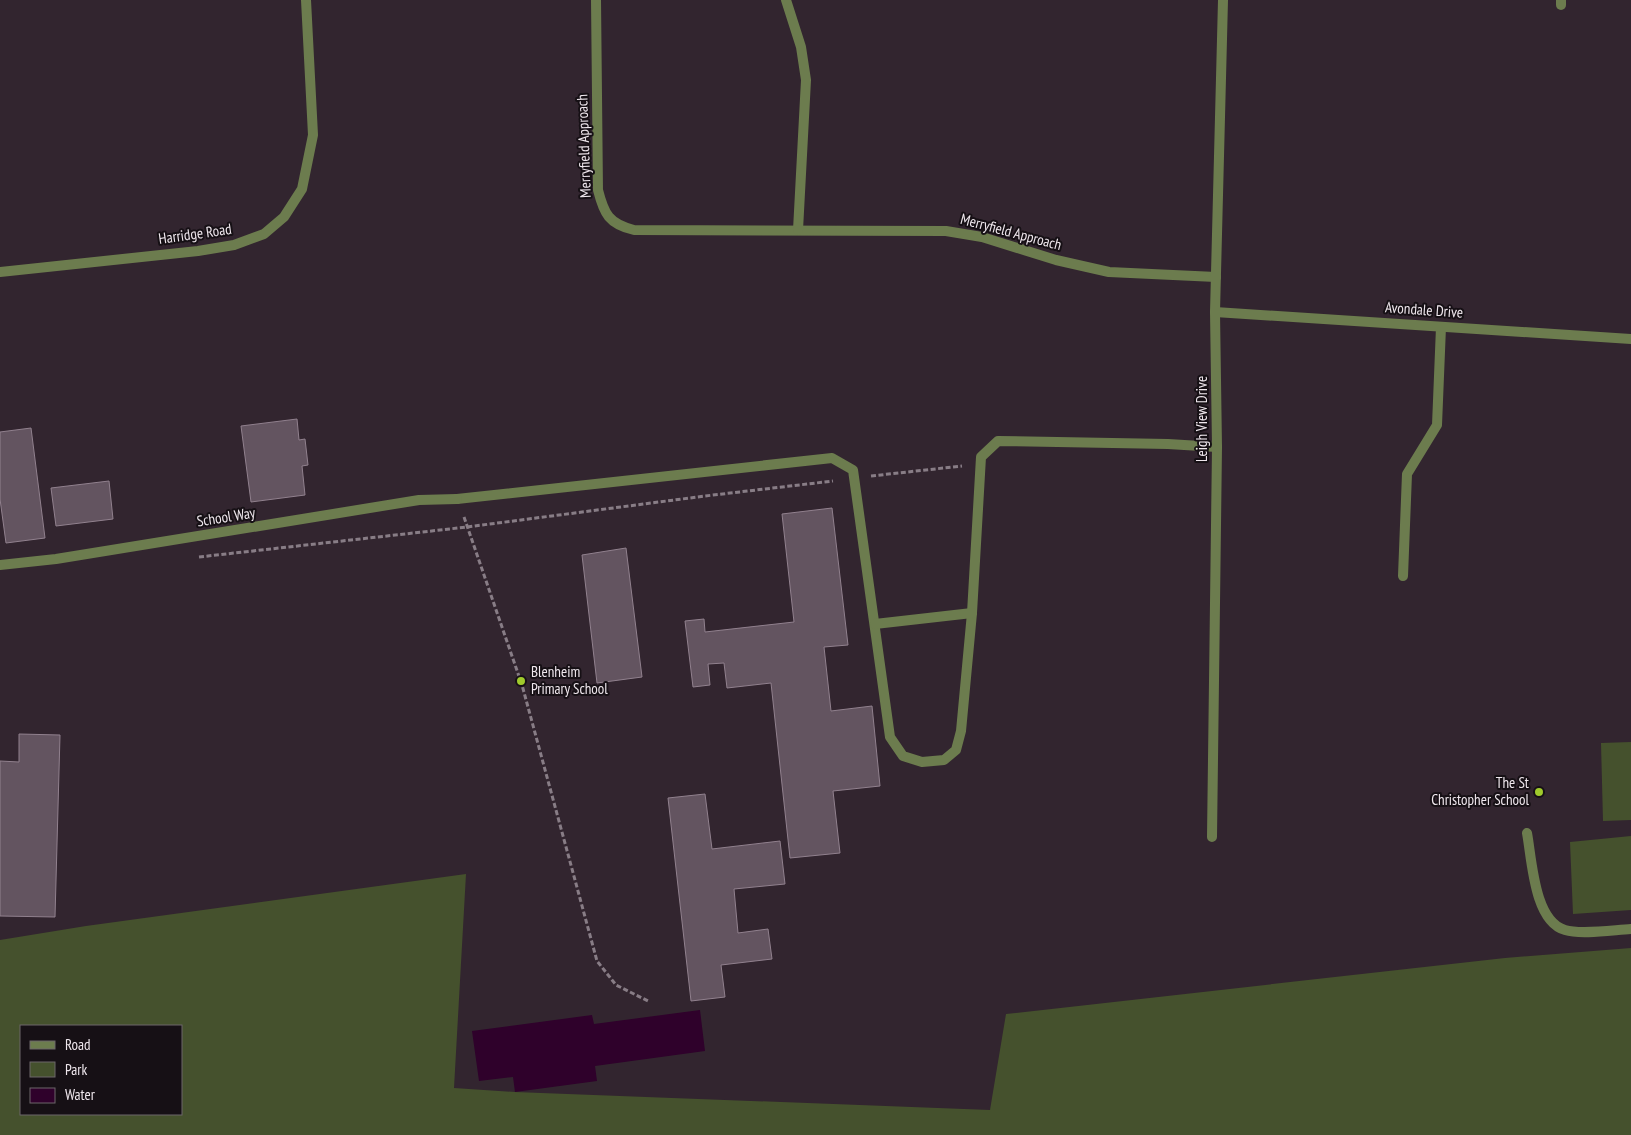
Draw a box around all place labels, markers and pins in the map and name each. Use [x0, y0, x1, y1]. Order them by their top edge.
place label: Blenheim Primary School [531, 662, 608, 698]
marker: Blenheim Primary School [515, 675, 527, 687]
place label: The St Christopher School [1431, 773, 1529, 809]
marker: The St Christopher School [1533, 786, 1545, 798]

